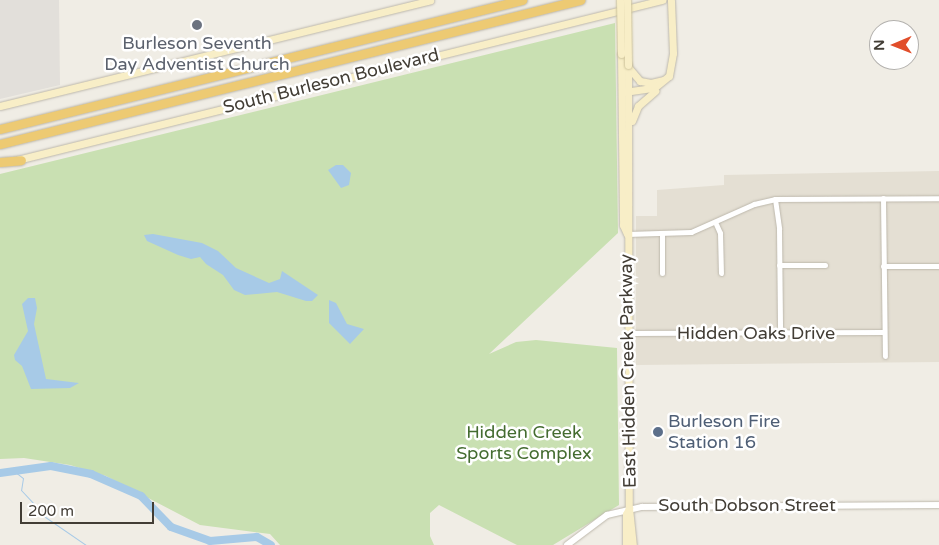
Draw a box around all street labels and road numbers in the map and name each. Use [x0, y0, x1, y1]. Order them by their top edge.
street label: South Burleson Boulevard [221, 44, 441, 118]
street label: East Hidden Creek Parkway [615, 254, 641, 488]
street label: Hidden Oaks Drive [677, 322, 835, 344]
street label: South Dobson Street [658, 494, 836, 516]

